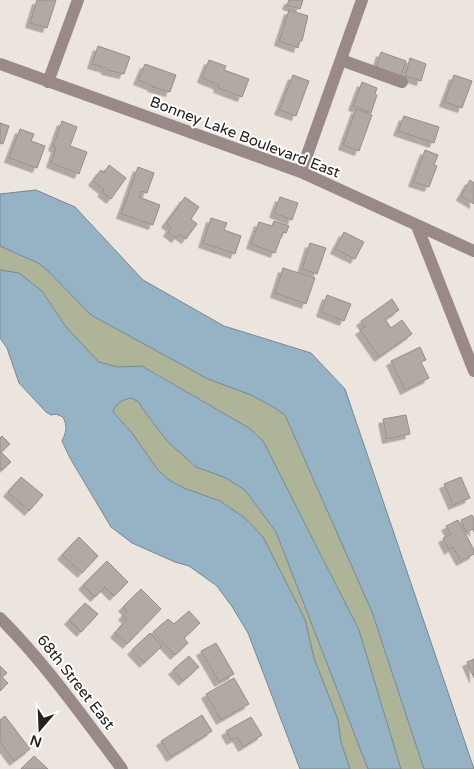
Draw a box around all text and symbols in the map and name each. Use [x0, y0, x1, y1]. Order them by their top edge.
street label: Bonney Lake Boulevard East [147, 92, 343, 182]
street label: 68th Street East [33, 631, 119, 733]
north arrow [15, 704, 65, 754]
text: N [28, 731, 44, 751]

